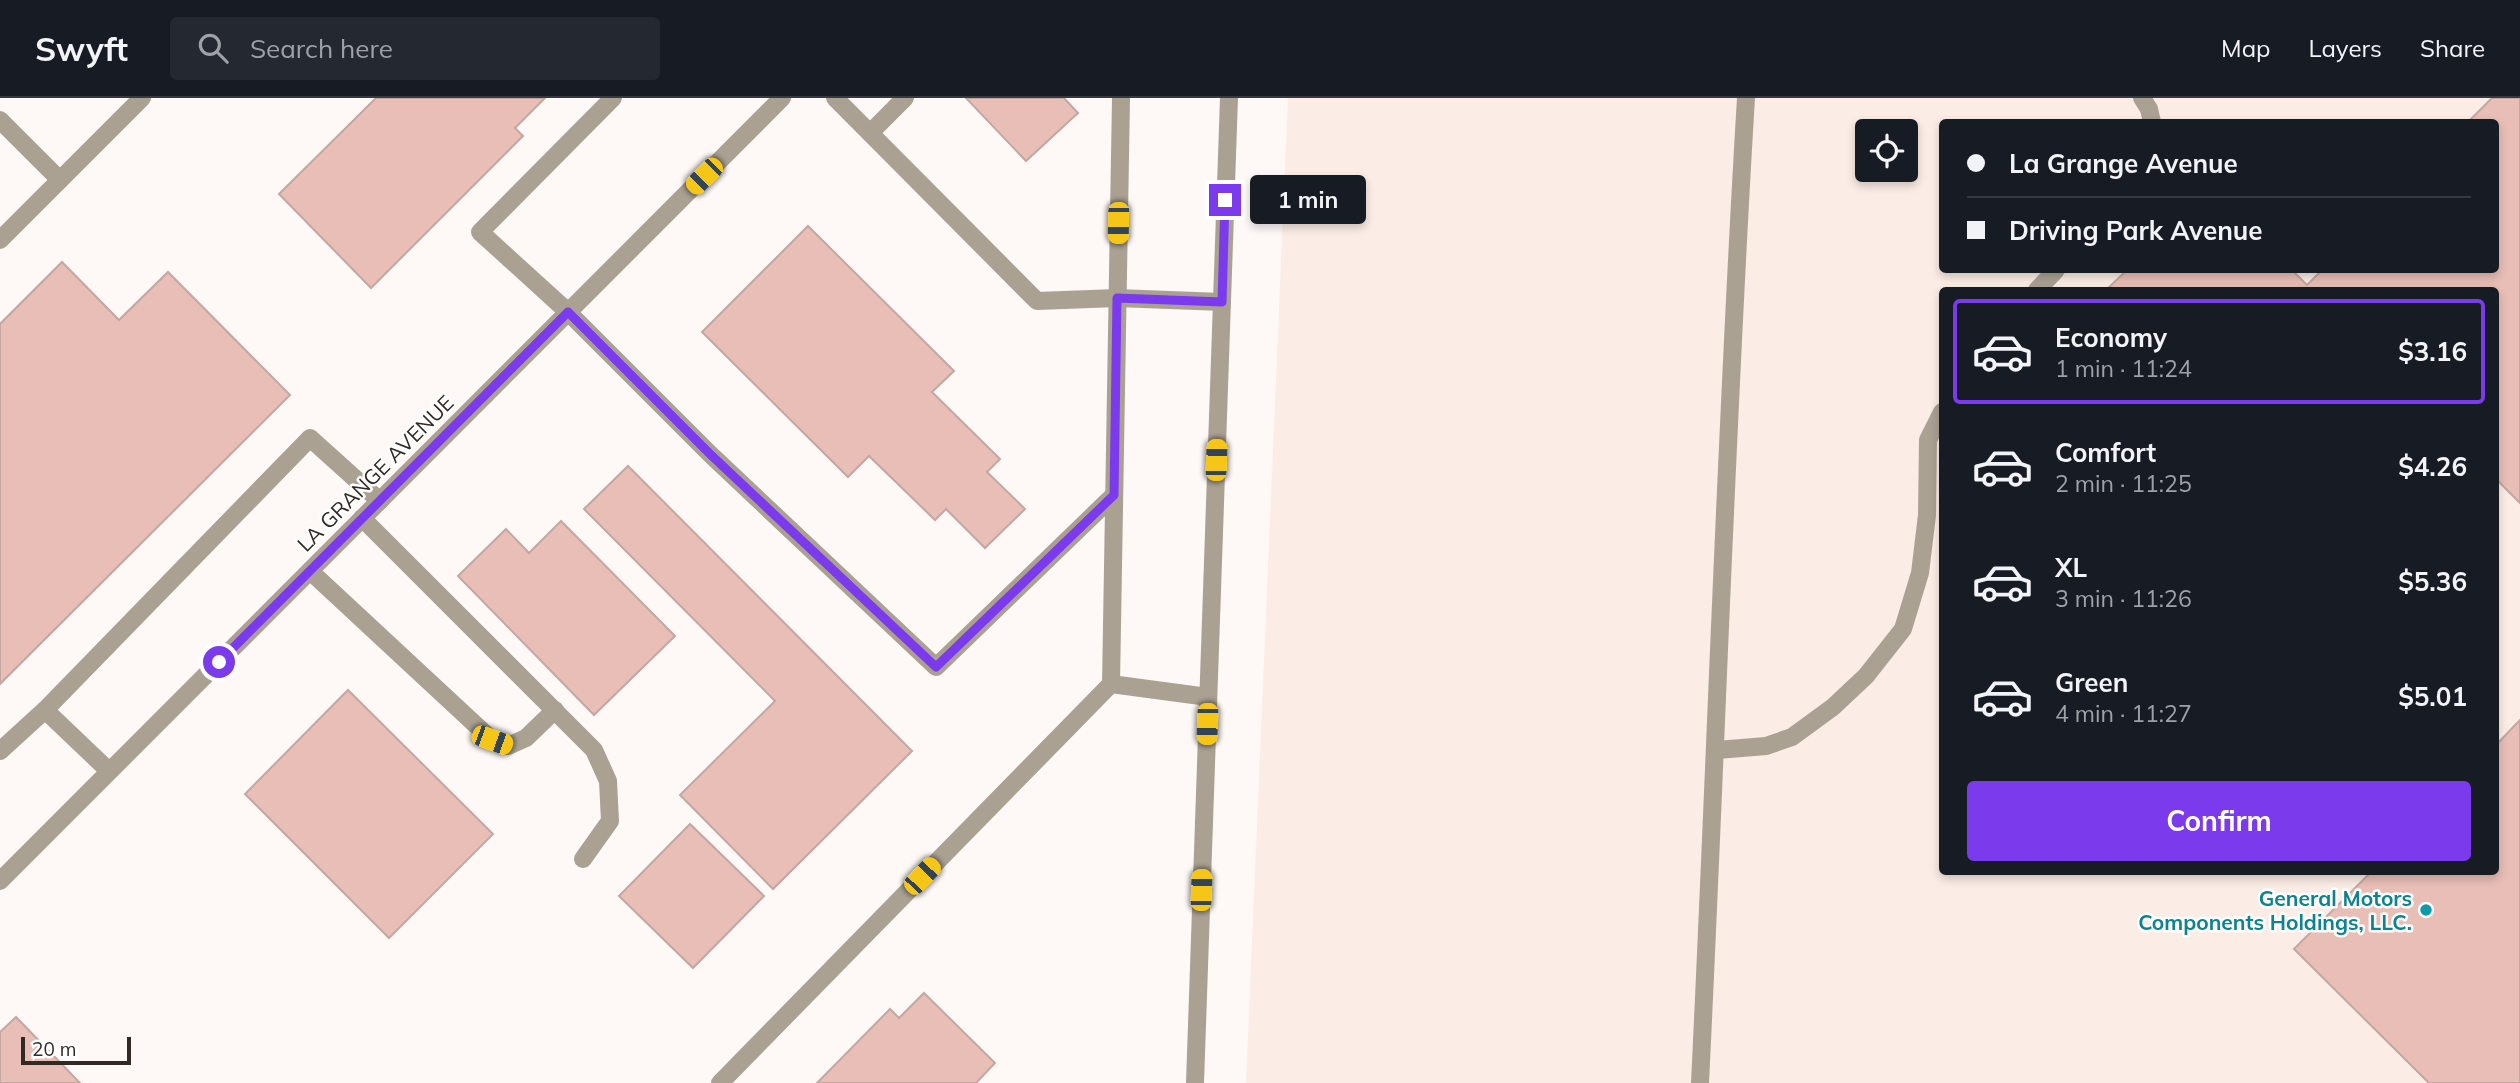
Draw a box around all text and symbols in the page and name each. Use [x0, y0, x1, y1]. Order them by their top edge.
search box [170, 17, 660, 80]
text: Swyft [35, 28, 128, 69]
icon: search [194, 29, 232, 67]
text: Search here [250, 32, 393, 65]
text: Map [2221, 33, 2270, 63]
text: Layers [2308, 33, 2382, 63]
text: Share [2420, 33, 2485, 63]
map controls [1855, 119, 1918, 182]
button: locate [1855, 119, 1918, 182]
text: La Grange Avenue [2009, 147, 2238, 180]
car [682, 154, 727, 198]
callout: 1 min [1250, 176, 1365, 224]
route end [1209, 184, 1241, 216]
text: 1 min [1278, 185, 1338, 214]
car [1108, 202, 1129, 244]
text: Driving Park Avenue [2009, 214, 2263, 247]
icon: car [1971, 320, 2034, 383]
text: Economy [2055, 321, 2167, 354]
text: $3.16 [2398, 335, 2467, 368]
text: 1 min · 11:24 [2055, 354, 2192, 383]
street label: LA GRANGE AVENUE [291, 389, 459, 557]
icon: car [1971, 435, 2034, 498]
text: Comfort [2055, 436, 2156, 469]
car [1205, 439, 1228, 481]
text: $4.26 [2398, 450, 2467, 483]
text: 2 min · 11:25 [2055, 469, 2192, 498]
icon: car [1971, 550, 2034, 613]
text: XL [2055, 551, 2087, 584]
text: $5.36 [2398, 565, 2467, 598]
text: 3 min · 11:26 [2055, 584, 2192, 613]
route start [203, 646, 235, 678]
icon: car [1971, 665, 2034, 728]
text: Green [2055, 666, 2128, 699]
text: $5.01 [2398, 680, 2467, 713]
text: 4 min · 11:27 [2055, 699, 2192, 728]
car [1196, 703, 1219, 745]
car [469, 723, 516, 757]
button: Confirm [1967, 781, 2471, 861]
car [900, 854, 945, 898]
car [1190, 869, 1213, 911]
place label: General Motors Components Holdings, LLC. [2138, 885, 2412, 935]
marker: General Motors Components Holdings, LLC. [2418, 902, 2434, 918]
scale bar [21, 1034, 131, 1066]
text: 20 m [32, 1037, 76, 1061]

